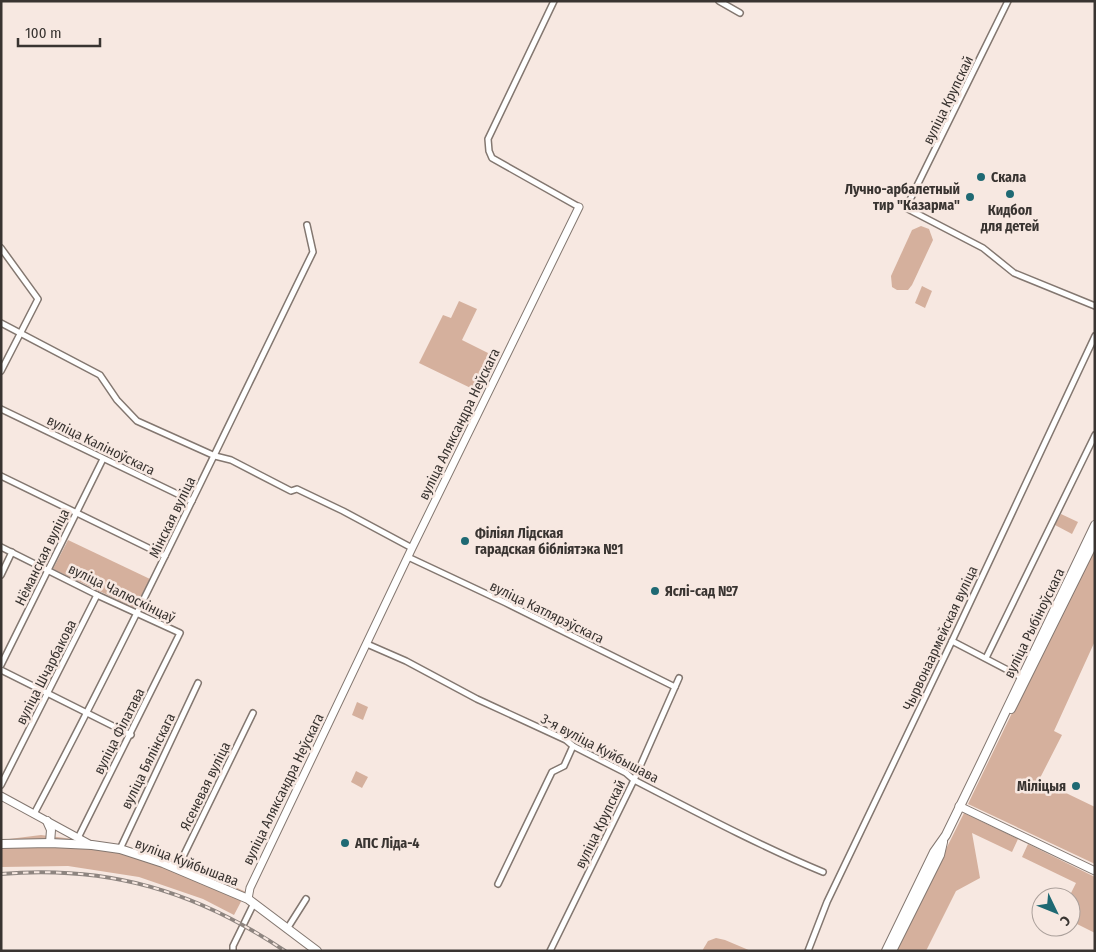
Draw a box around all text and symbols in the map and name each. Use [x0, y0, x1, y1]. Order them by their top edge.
scale bar [18, 15, 100, 47]
text: 100 m [25, 24, 62, 42]
street label: вуліца Крупскай [920, 53, 977, 147]
place label: Скала [991, 169, 1026, 186]
marker: Скала [975, 171, 987, 183]
place label: Лучно-арбалетный тир "Казарма" [845, 181, 960, 214]
marker: Кидбол для детей [1004, 188, 1016, 200]
marker: Лучно-арбалетный тир "Казарма" [964, 191, 976, 203]
place label: Кидбол для детей [980, 202, 1039, 235]
street label: вуліца Аляксандра Неўскага [415, 346, 504, 503]
street label: вуліца Каліноўскага [44, 412, 158, 479]
street label: Мінская вуліца [145, 474, 200, 561]
street label: Нёманская вуліца [12, 506, 73, 608]
place label: Філіял Лідская гарадская бібліятэка №1 [475, 525, 624, 558]
marker: Філіял Лідская гарадская бібліятэка №1 [459, 535, 471, 547]
street label: вуліца Чалюскінцаў [66, 560, 179, 627]
street label: Чырвонаармейская вуліца [899, 563, 982, 713]
street label: вуліца Рыбіноўскага [1000, 565, 1069, 681]
street label: вуліца Катлярэўскага [487, 577, 607, 647]
place label: Яслі-сад №7 [665, 583, 738, 600]
marker: Яслі-сад №7 [649, 585, 661, 597]
street label: вуліца Шчарбакова [13, 617, 80, 728]
street label: вуліца Філатава [90, 685, 149, 777]
street label: вуліца Бялінскага [118, 710, 179, 812]
street label: 3-я вуліца Куйбышава [538, 710, 662, 787]
street label: вуліца Аляксандра Неўскага [239, 711, 328, 868]
street label: Ясеневая вуліца [177, 739, 234, 833]
street label: вуліца Крупскай [572, 777, 629, 871]
place label: Міліцыя [1017, 778, 1066, 795]
marker: Міліцыя [1070, 780, 1082, 792]
street label: вуліца Куйбышава [133, 835, 241, 890]
place label: АПС Ліда-4 [354, 835, 419, 852]
marker: АПС Ліда-4 [339, 837, 351, 849]
north arrow [1031, 887, 1081, 937]
text: С [1056, 912, 1074, 929]

